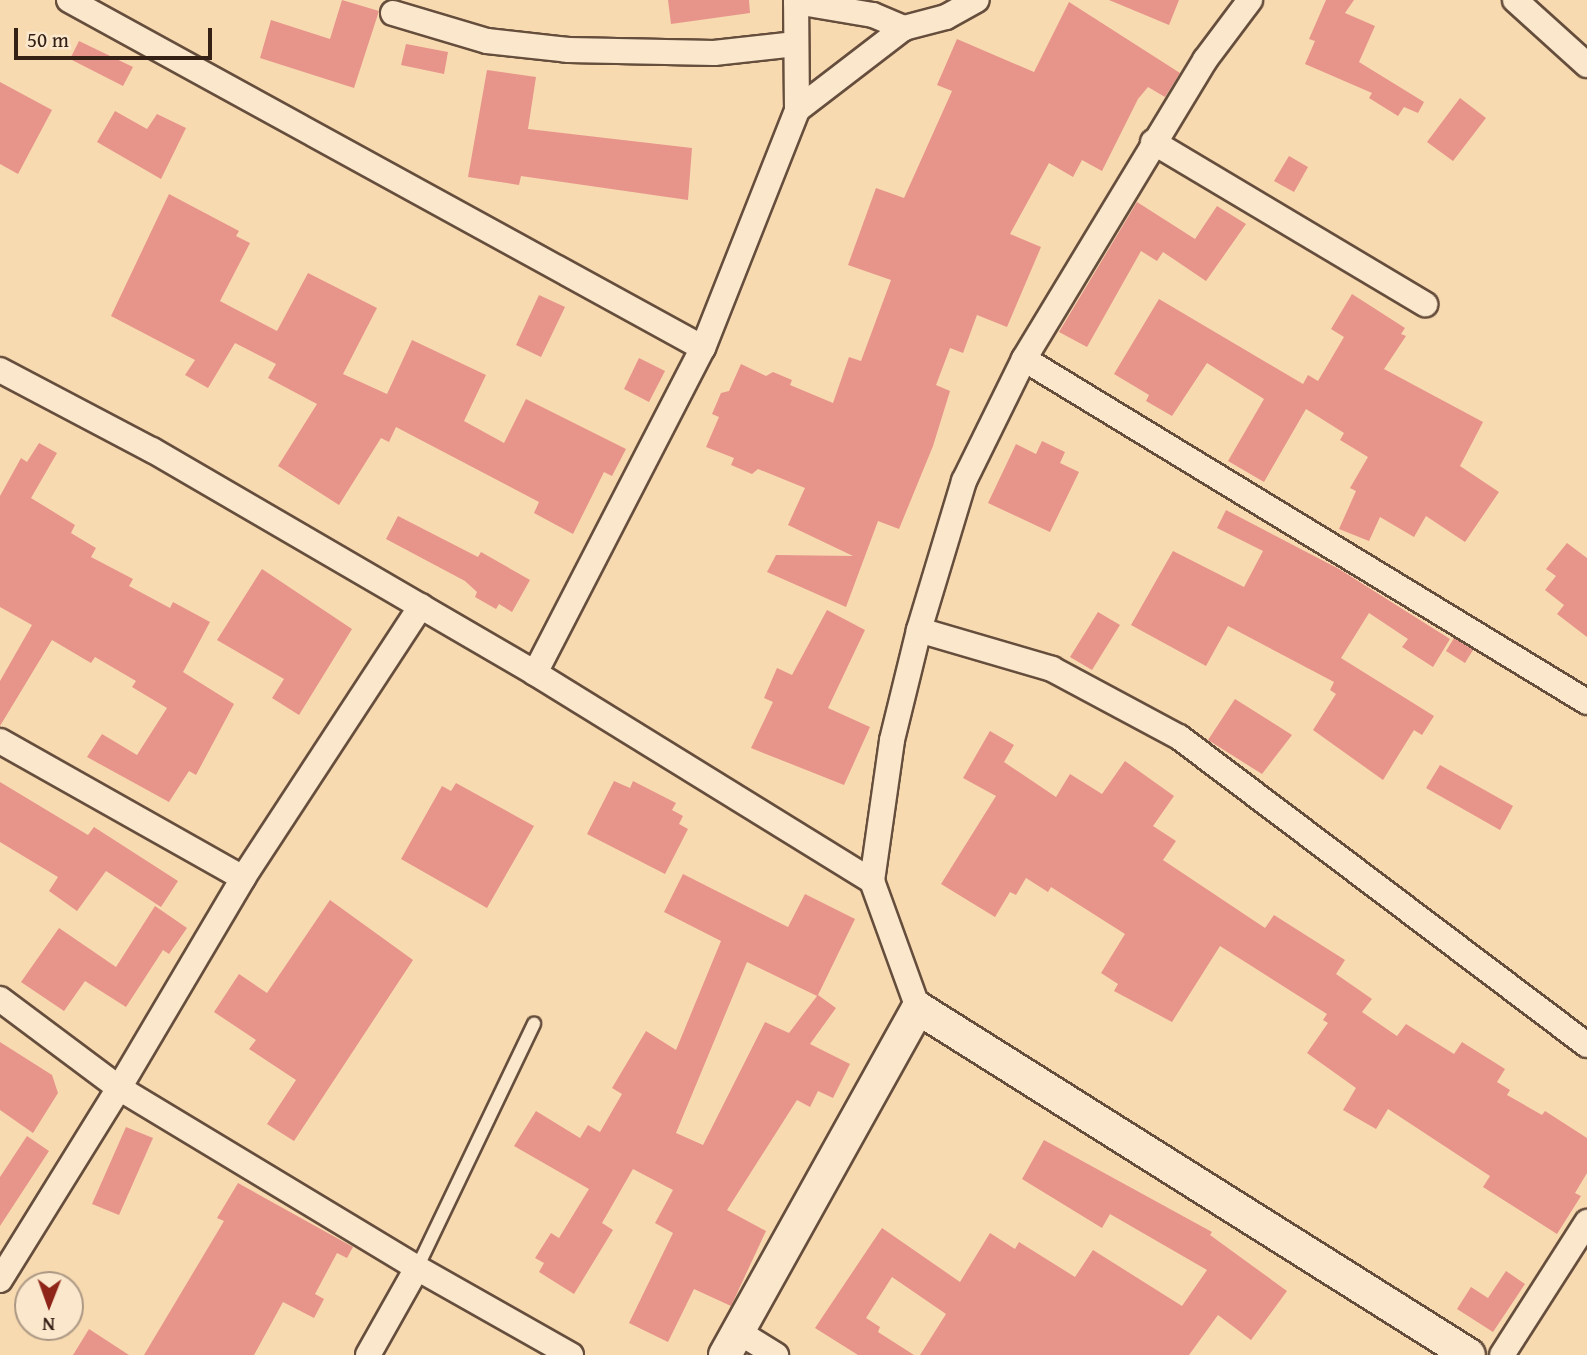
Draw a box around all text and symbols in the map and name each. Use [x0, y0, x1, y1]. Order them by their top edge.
scale bar [18, 14, 215, 58]
text: 50 m [27, 24, 69, 55]
north arrow [14, 1271, 84, 1341]
text: N [42, 1311, 55, 1339]

